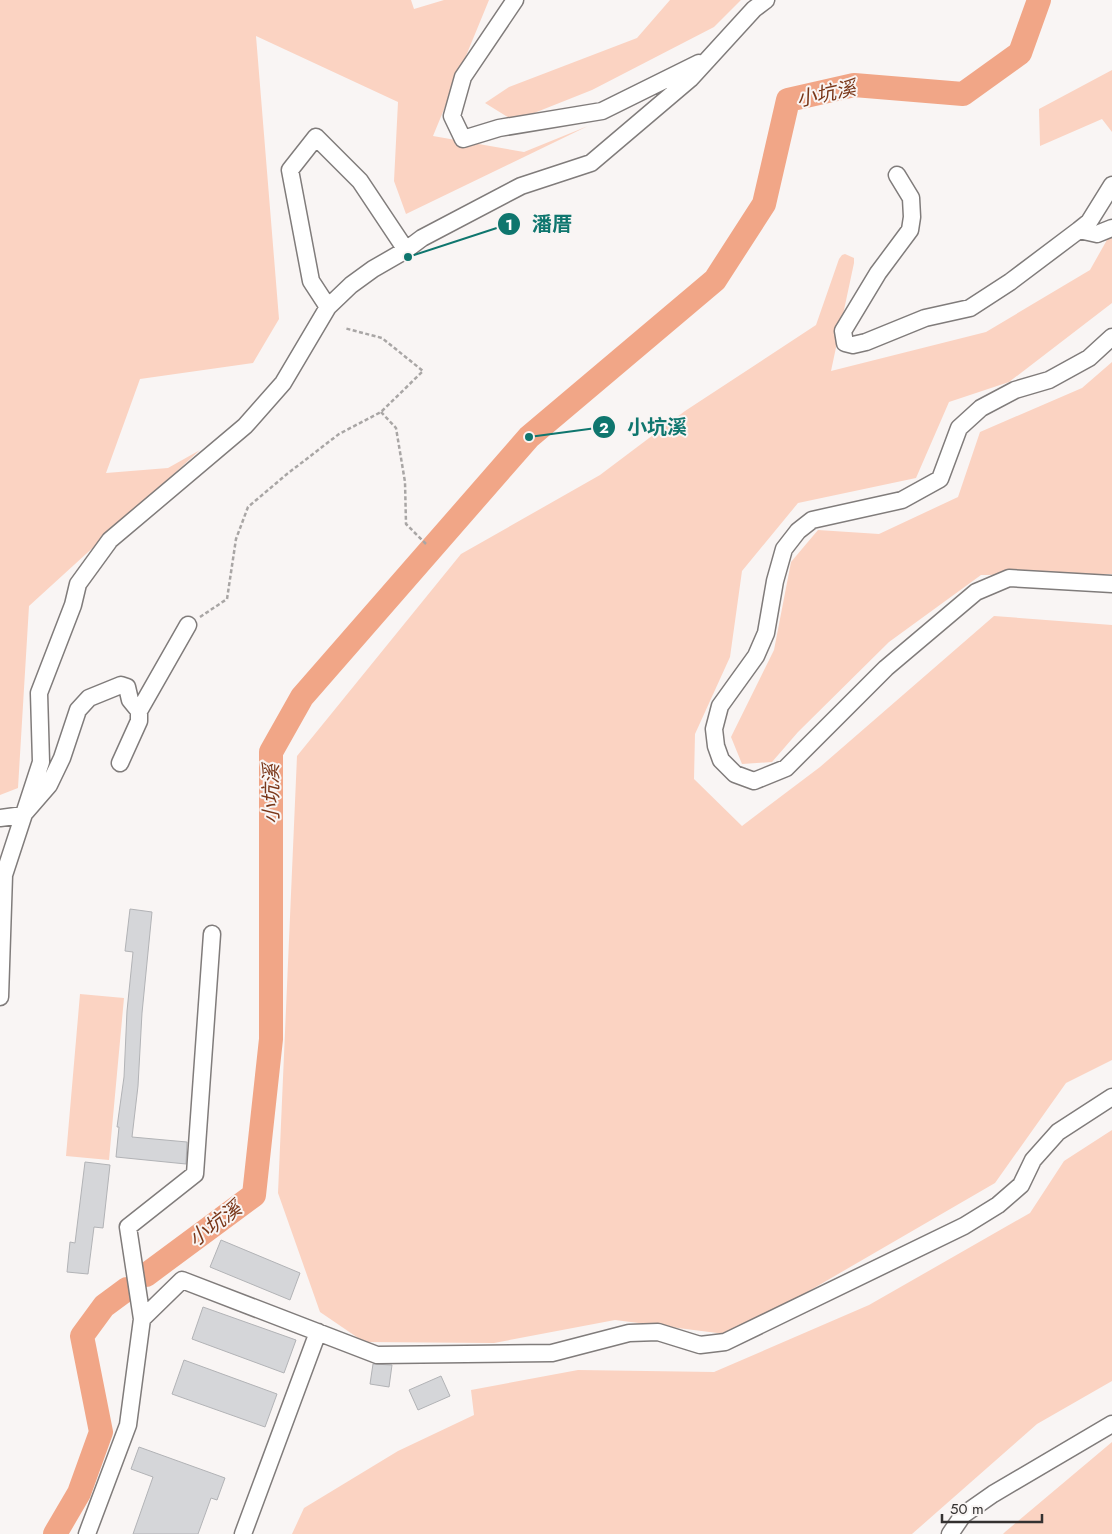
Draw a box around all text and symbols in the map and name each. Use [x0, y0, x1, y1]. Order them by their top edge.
water label: 小坑溪 [794, 73, 861, 114]
callout: 潘厝 [497, 207, 582, 242]
text: 潘厝 [532, 210, 572, 239]
text: 1 [505, 214, 513, 236]
callout: 小坑溪 [592, 410, 697, 445]
text: 小坑溪 [627, 413, 687, 442]
text: 2 [599, 417, 609, 439]
water label: 小坑溪 [257, 761, 286, 824]
water label: 小坑溪 [182, 1193, 250, 1254]
scale bar [942, 1492, 1042, 1524]
text: 50 m [950, 1498, 984, 1520]

